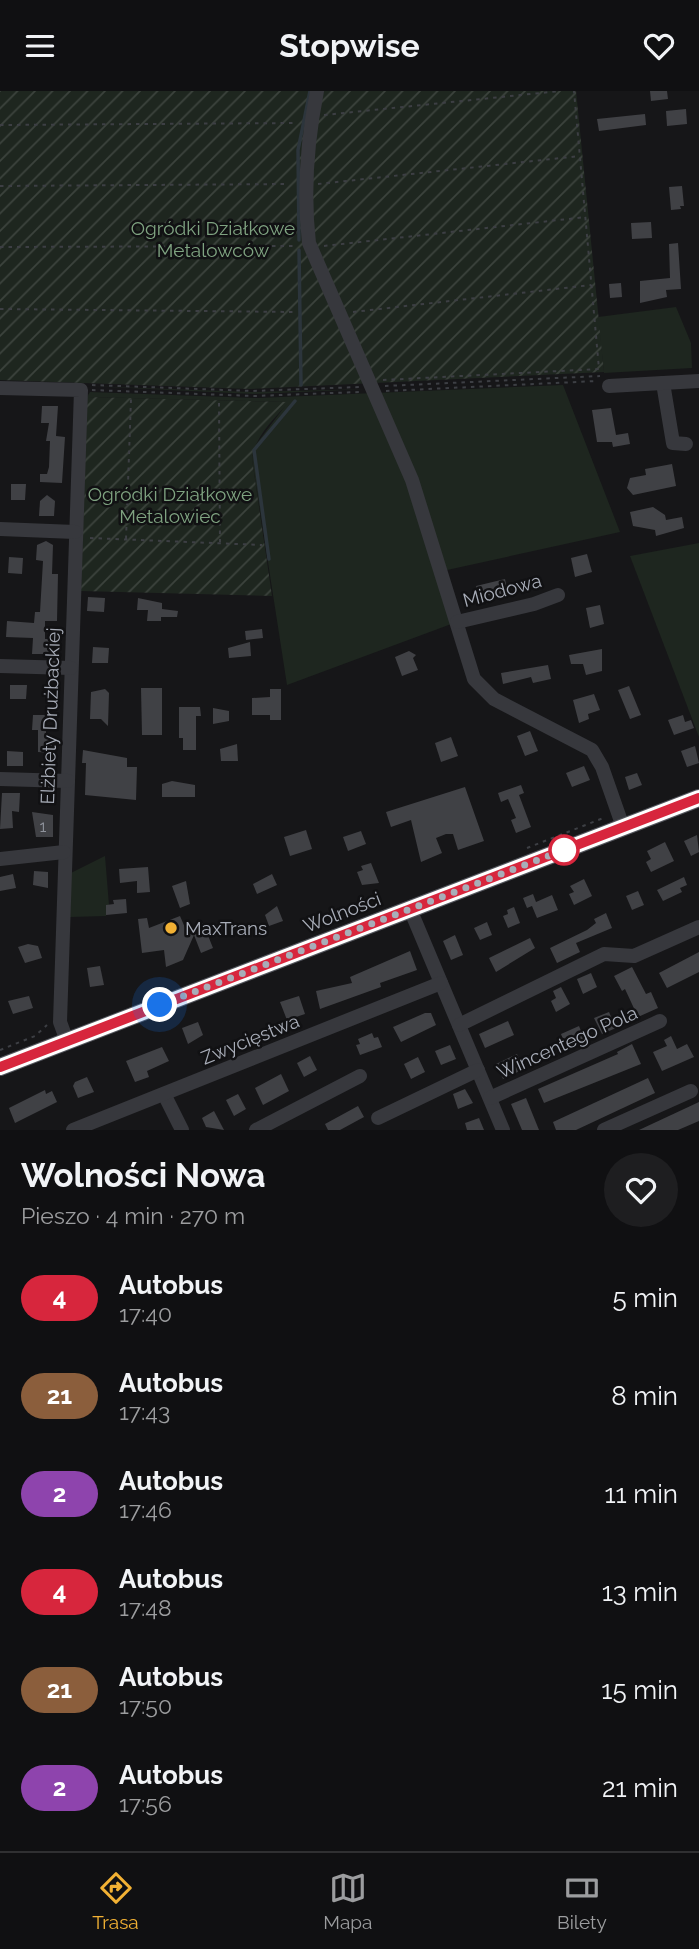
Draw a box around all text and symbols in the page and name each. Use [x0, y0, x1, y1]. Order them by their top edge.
icon: menu [21, 27, 59, 65]
text: Stopwise [279, 27, 420, 64]
icon: heart [640, 27, 678, 65]
park label: Ogródki Działkowe Metalowców [131, 217, 295, 261]
park label: Ogródki Działkowe Metalowiec [88, 483, 252, 527]
street label: Miodowa [460, 569, 544, 611]
street label: Elżbiety Drużbackiej [36, 627, 64, 805]
house number: 1 [40, 817, 47, 836]
unlabelled marker [549, 835, 579, 865]
street label: Wolności [300, 887, 384, 937]
place label: MaxTrans [185, 917, 267, 939]
marker: MaxTrans [163, 920, 179, 936]
your location [142, 987, 177, 1022]
street label: Wincentego Pola [493, 1001, 641, 1083]
street label: Zwycięstwa [198, 1009, 302, 1069]
button: heart [604, 1153, 678, 1227]
text: Wolności Nowa [21, 1156, 266, 1195]
text: Pieszo · 4 min · 270 m [21, 1202, 245, 1229]
text: Autobus [119, 1270, 223, 1300]
text: 4 [53, 1283, 66, 1312]
text: 5 min [612, 1283, 678, 1313]
text: 17:40 [119, 1300, 172, 1327]
text: Autobus [119, 1368, 223, 1398]
text: 21 [47, 1381, 72, 1410]
text: 8 min [611, 1381, 678, 1411]
text: 17:43 [119, 1398, 170, 1425]
text: Autobus [119, 1466, 223, 1496]
text: 2 [53, 1479, 66, 1508]
text: 11 min [604, 1479, 678, 1509]
text: 17:46 [119, 1496, 172, 1523]
text: Autobus [119, 1564, 223, 1594]
text: 4 [53, 1577, 66, 1606]
text: 13 min [602, 1577, 678, 1607]
text: 17:48 [119, 1594, 172, 1621]
text: Autobus [119, 1662, 223, 1692]
text: 21 [47, 1675, 72, 1704]
text: 15 min [601, 1675, 678, 1705]
text: 17:50 [119, 1692, 172, 1719]
text: Autobus [119, 1760, 223, 1790]
text: 2 [53, 1773, 66, 1802]
text: 21 min [602, 1773, 678, 1803]
text: 17:56 [119, 1790, 172, 1817]
tab: Trasa [92, 1869, 139, 1933]
tab: Mapa [323, 1869, 372, 1933]
tab: Bilety [557, 1869, 607, 1933]

